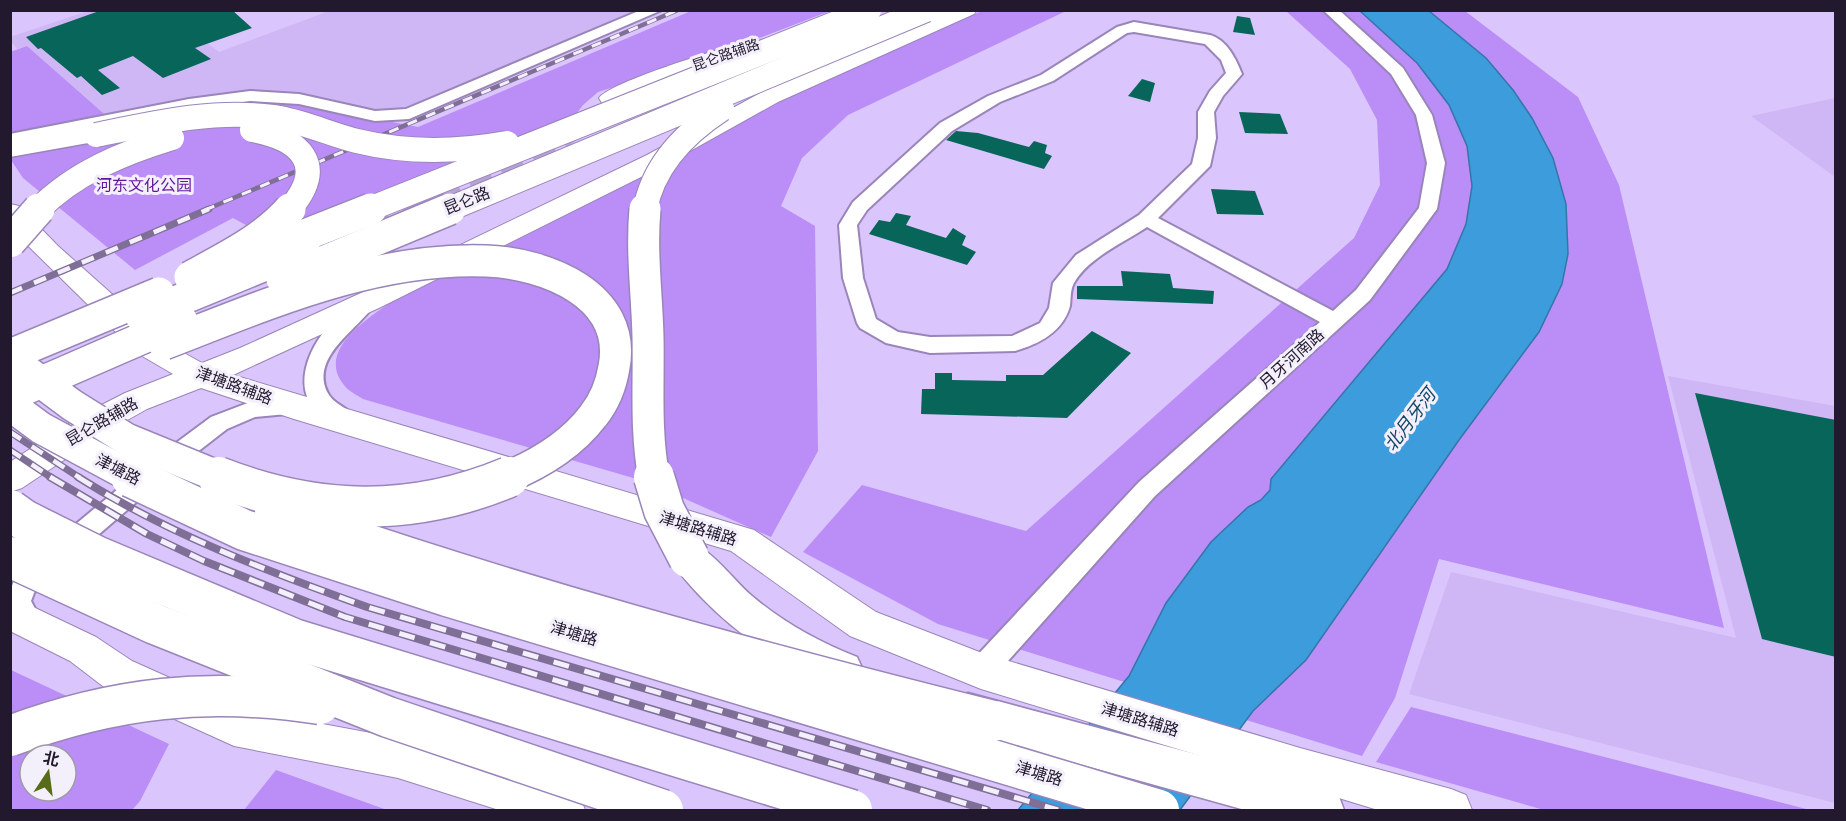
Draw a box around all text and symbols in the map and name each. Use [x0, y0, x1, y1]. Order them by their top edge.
street label: 昆仑路辅路 [690, 35, 762, 75]
park label: 河东文化公园 [96, 175, 192, 197]
street label: 昆仑路 [441, 182, 493, 220]
street label: 月牙河南路 [1255, 324, 1329, 394]
street label: 津塘路辅路 [193, 362, 275, 410]
water label: 北月牙河 [1379, 382, 1443, 456]
street label: 昆仑路辅路 [62, 392, 142, 452]
street label: 津塘路 [92, 449, 144, 491]
street label: 津塘路辅路 [657, 507, 739, 551]
street label: 津塘路 [548, 616, 600, 652]
street label: 津塘路辅路 [1099, 698, 1181, 742]
north arrow [18, 743, 78, 803]
text: 北 [41, 747, 61, 772]
street label: 津塘路 [1013, 756, 1065, 792]

